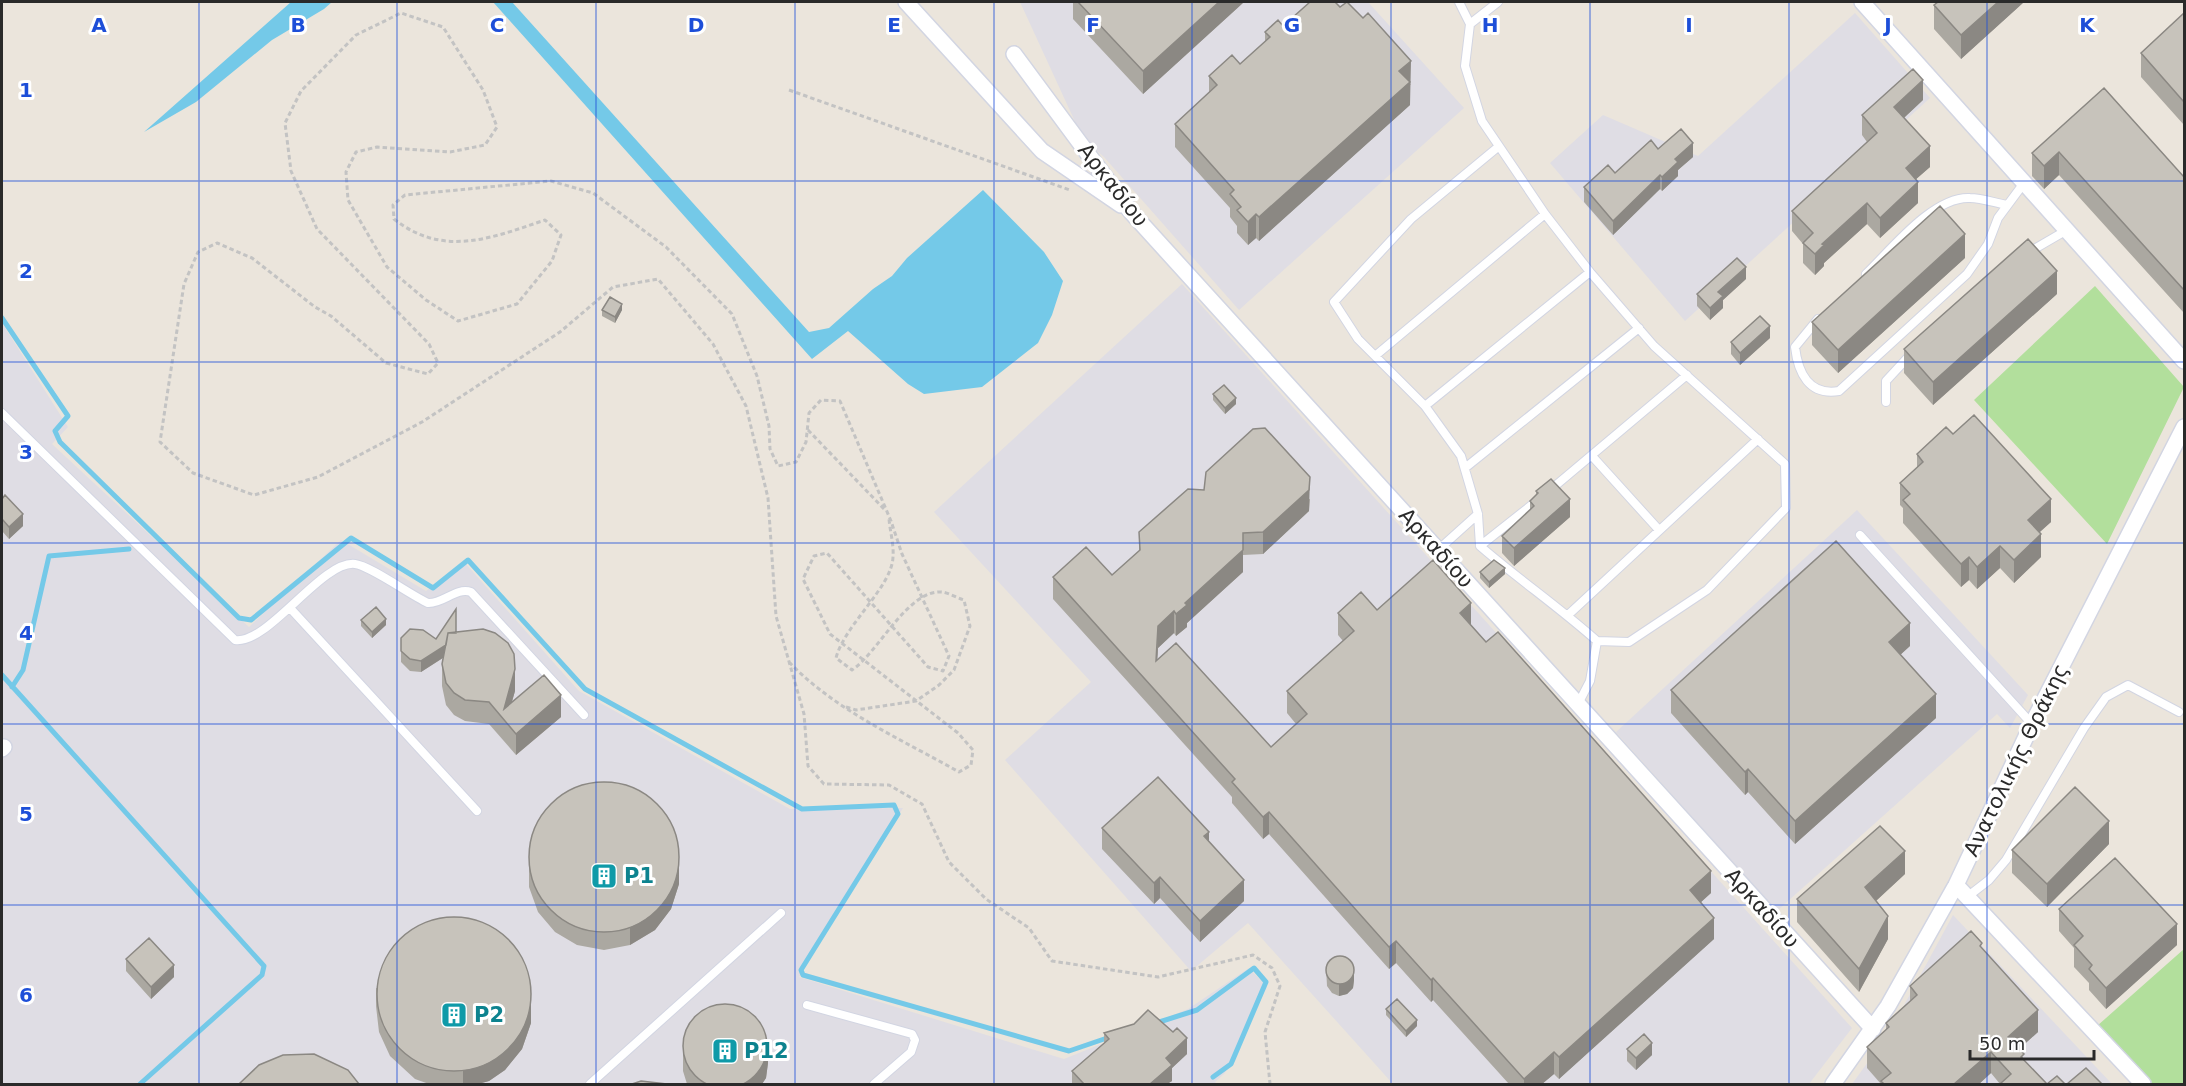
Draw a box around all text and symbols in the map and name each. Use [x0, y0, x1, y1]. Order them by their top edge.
text: A [91, 13, 107, 37]
text: B [290, 13, 306, 37]
text: C [490, 13, 504, 37]
text: D [688, 13, 704, 37]
text: E [887, 13, 901, 37]
text: F [1086, 13, 1100, 37]
text: G [1284, 13, 1300, 37]
text: H [1482, 13, 1498, 37]
text: I [1685, 13, 1693, 37]
text: J [1882, 13, 1892, 37]
text: K [2079, 13, 2096, 37]
text: 1 [19, 78, 33, 102]
street label: Αρκαδίου [1073, 139, 1153, 231]
text: 2 [19, 259, 33, 283]
text: 3 [19, 440, 33, 464]
street label: Αρκαδίου [1394, 503, 1478, 593]
text: 4 [19, 621, 33, 645]
street label: Ανατολικής Θράκης [1959, 660, 2073, 860]
text: 5 [19, 802, 33, 826]
building icon: P1 [589, 861, 619, 891]
street label: Αρκαδίου [1720, 863, 1804, 953]
place label: P1 [624, 864, 654, 888]
text: 6 [19, 983, 33, 1007]
building icon: P2 [439, 1000, 469, 1030]
place label: P2 [474, 1003, 504, 1027]
scale bar [1970, 1023, 2094, 1061]
text: 50 m [1979, 1033, 2025, 1054]
building icon: P12 [710, 1036, 740, 1066]
place label: P12 [744, 1039, 789, 1063]

